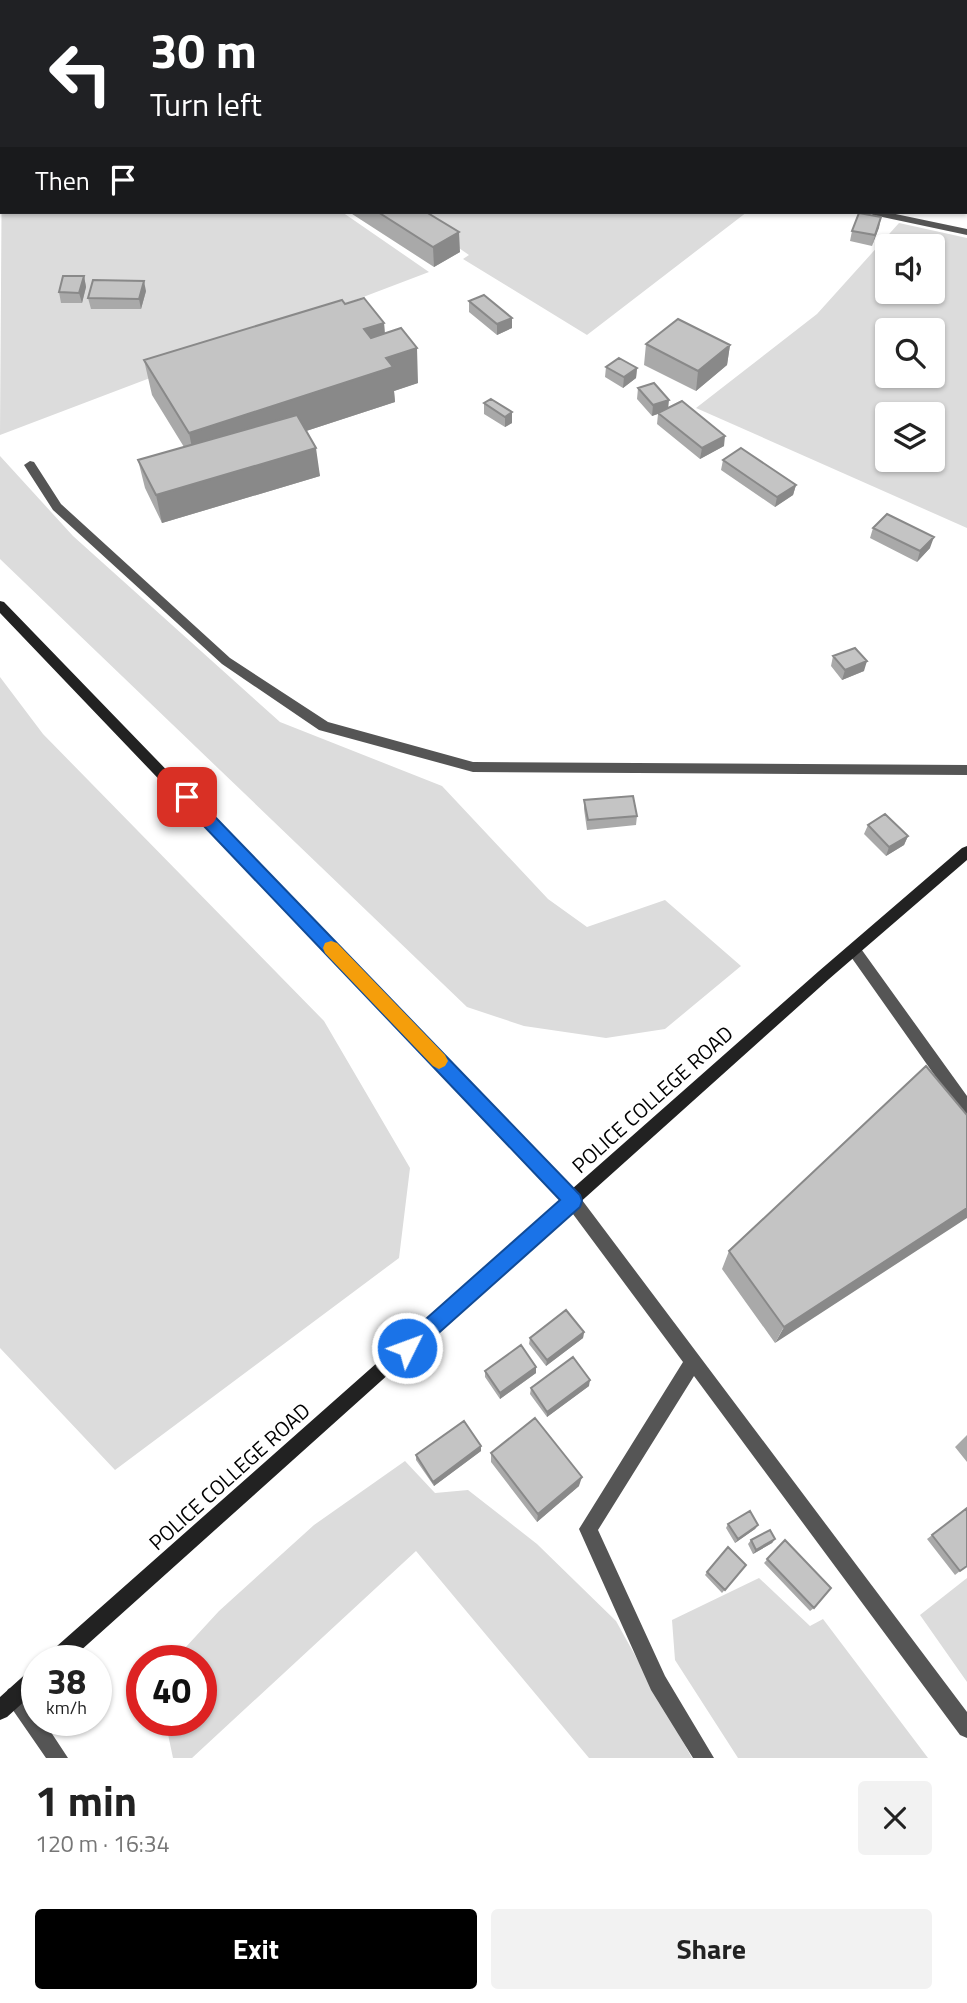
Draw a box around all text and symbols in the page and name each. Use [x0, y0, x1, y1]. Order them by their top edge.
text: 30 m [150, 12, 257, 87]
icon: left [35, 28, 126, 119]
text: Turn left [150, 80, 262, 128]
text: Then [35, 161, 90, 200]
icon: arrive [104, 161, 142, 199]
map controls [875, 234, 945, 472]
button: sound [875, 234, 945, 304]
button: search [875, 318, 945, 388]
button: layers [875, 402, 945, 472]
pin [157, 767, 217, 827]
icon: arrive [168, 778, 206, 816]
street label: POLICE COLLEGE ROAD [564, 1018, 740, 1180]
position arrow [370, 1311, 444, 1385]
street label: POLICE COLLEGE ROAD [141, 1395, 317, 1557]
speed limit sign: 40 [126, 1645, 217, 1736]
text: 38 [47, 1654, 86, 1708]
text: km/h [46, 1694, 87, 1721]
text: 1 min [35, 1768, 137, 1832]
button: close [858, 1781, 932, 1855]
text: 120 m · 16:34 [35, 1826, 170, 1861]
button: Exit [35, 1909, 477, 1989]
button: Share [491, 1909, 932, 1989]

